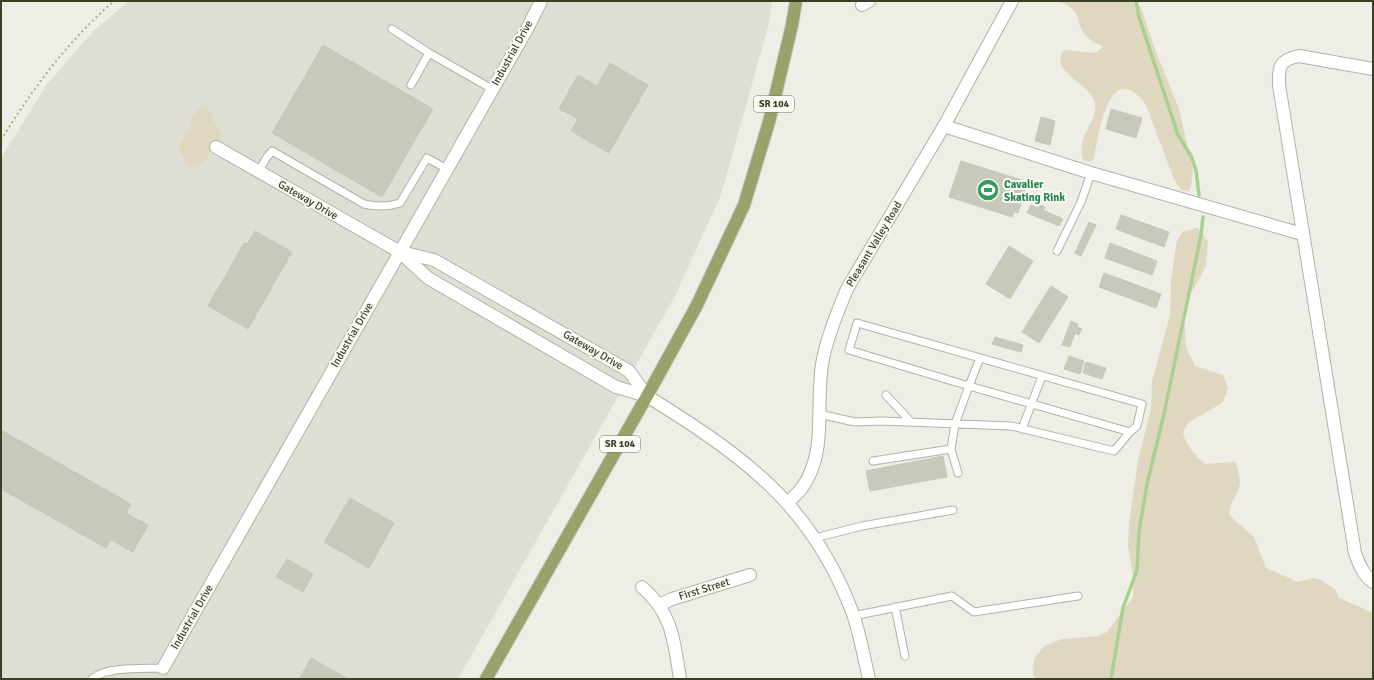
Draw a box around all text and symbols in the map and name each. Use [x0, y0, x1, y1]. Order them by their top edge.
street label: Industrial Drive [489, 18, 535, 88]
road number: SR 104 [754, 96, 794, 112]
sports icon: Cavalier Skating Rink [975, 177, 1001, 203]
street label: Gateway Drive [276, 178, 340, 222]
place label: Cavalier Skating Rink [1004, 178, 1065, 204]
street label: Pleasant Valley Road [843, 199, 905, 289]
street label: Industrial Drive [328, 300, 376, 370]
street label: Gateway Drive [561, 328, 625, 372]
road number: SR 104 [600, 436, 640, 452]
street label: First Street [677, 575, 731, 603]
street label: Industrial Drive [168, 582, 216, 652]

